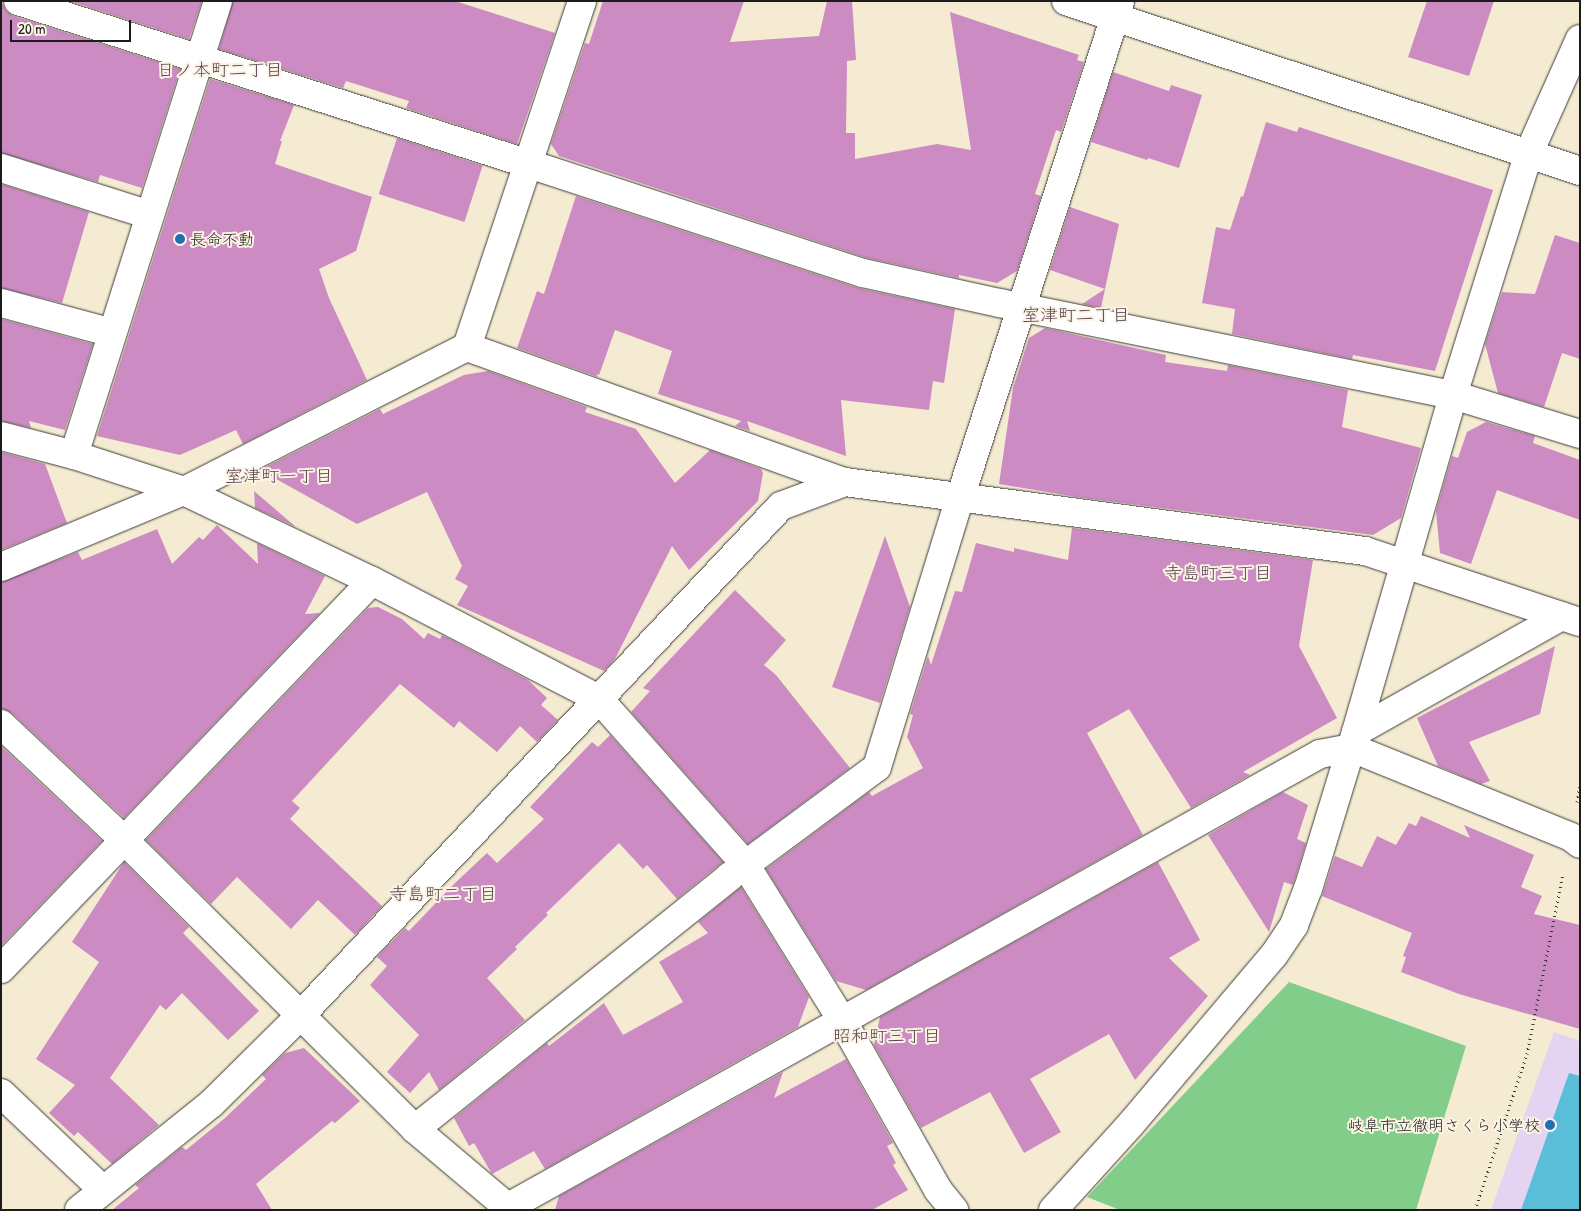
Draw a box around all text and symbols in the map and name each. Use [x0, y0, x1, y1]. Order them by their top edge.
scale bar [12, 10, 134, 42]
text: 20 m [18, 18, 45, 39]
district label: 日ノ本町二丁目 [157, 59, 283, 81]
place label: 長命不動 [190, 229, 254, 249]
marker: 長命不動 [174, 233, 186, 245]
district label: 室津町二丁目 [1022, 304, 1130, 326]
district label: 室津町一丁目 [225, 465, 333, 487]
district label: 寺島町三丁目 [1164, 562, 1272, 584]
district label: 寺島町二丁目 [389, 883, 497, 905]
district label: 昭和町三丁目 [833, 1025, 941, 1047]
place label: 岐阜市立徹明さくら小学校 [1348, 1115, 1540, 1135]
marker: 岐阜市立徹明さくら小学校 [1544, 1119, 1556, 1131]

